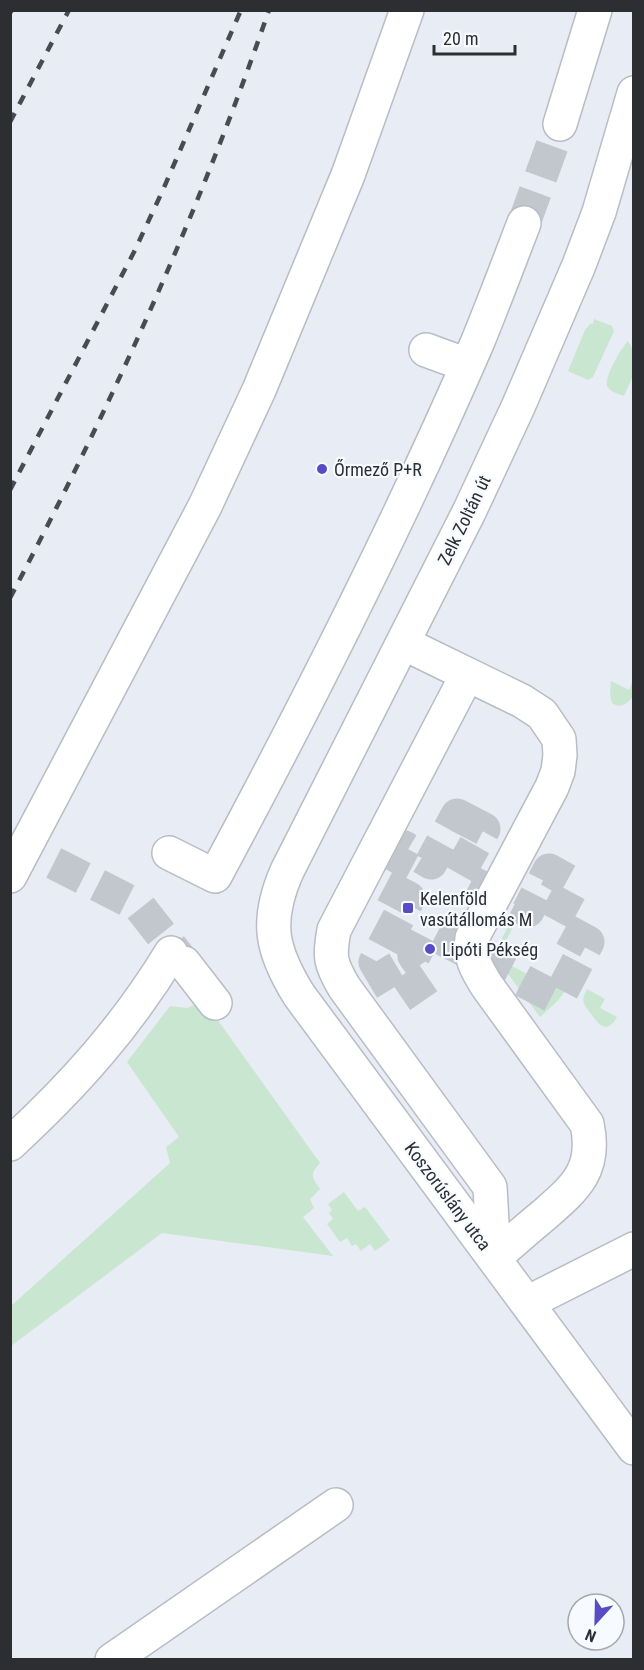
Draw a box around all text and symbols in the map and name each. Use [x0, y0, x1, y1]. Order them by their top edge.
scale bar [434, 18, 515, 56]
text: 20 m [443, 28, 478, 49]
place label: Őrmező P+R [334, 459, 422, 480]
marker: Őrmező P+R [315, 462, 329, 476]
street label: Zelk Zoltán út [433, 472, 495, 568]
place label: Kelenföld vasútállomás M [420, 888, 532, 930]
marker: Kelenföld vasútállomás M [401, 901, 415, 915]
place label: Lipóti Pékség [442, 939, 538, 960]
marker: Lipóti Pékség [423, 942, 437, 956]
street label: Koszorúslány utca [400, 1138, 496, 1254]
north arrow [566, 1592, 626, 1652]
text: N [582, 1625, 599, 1646]

